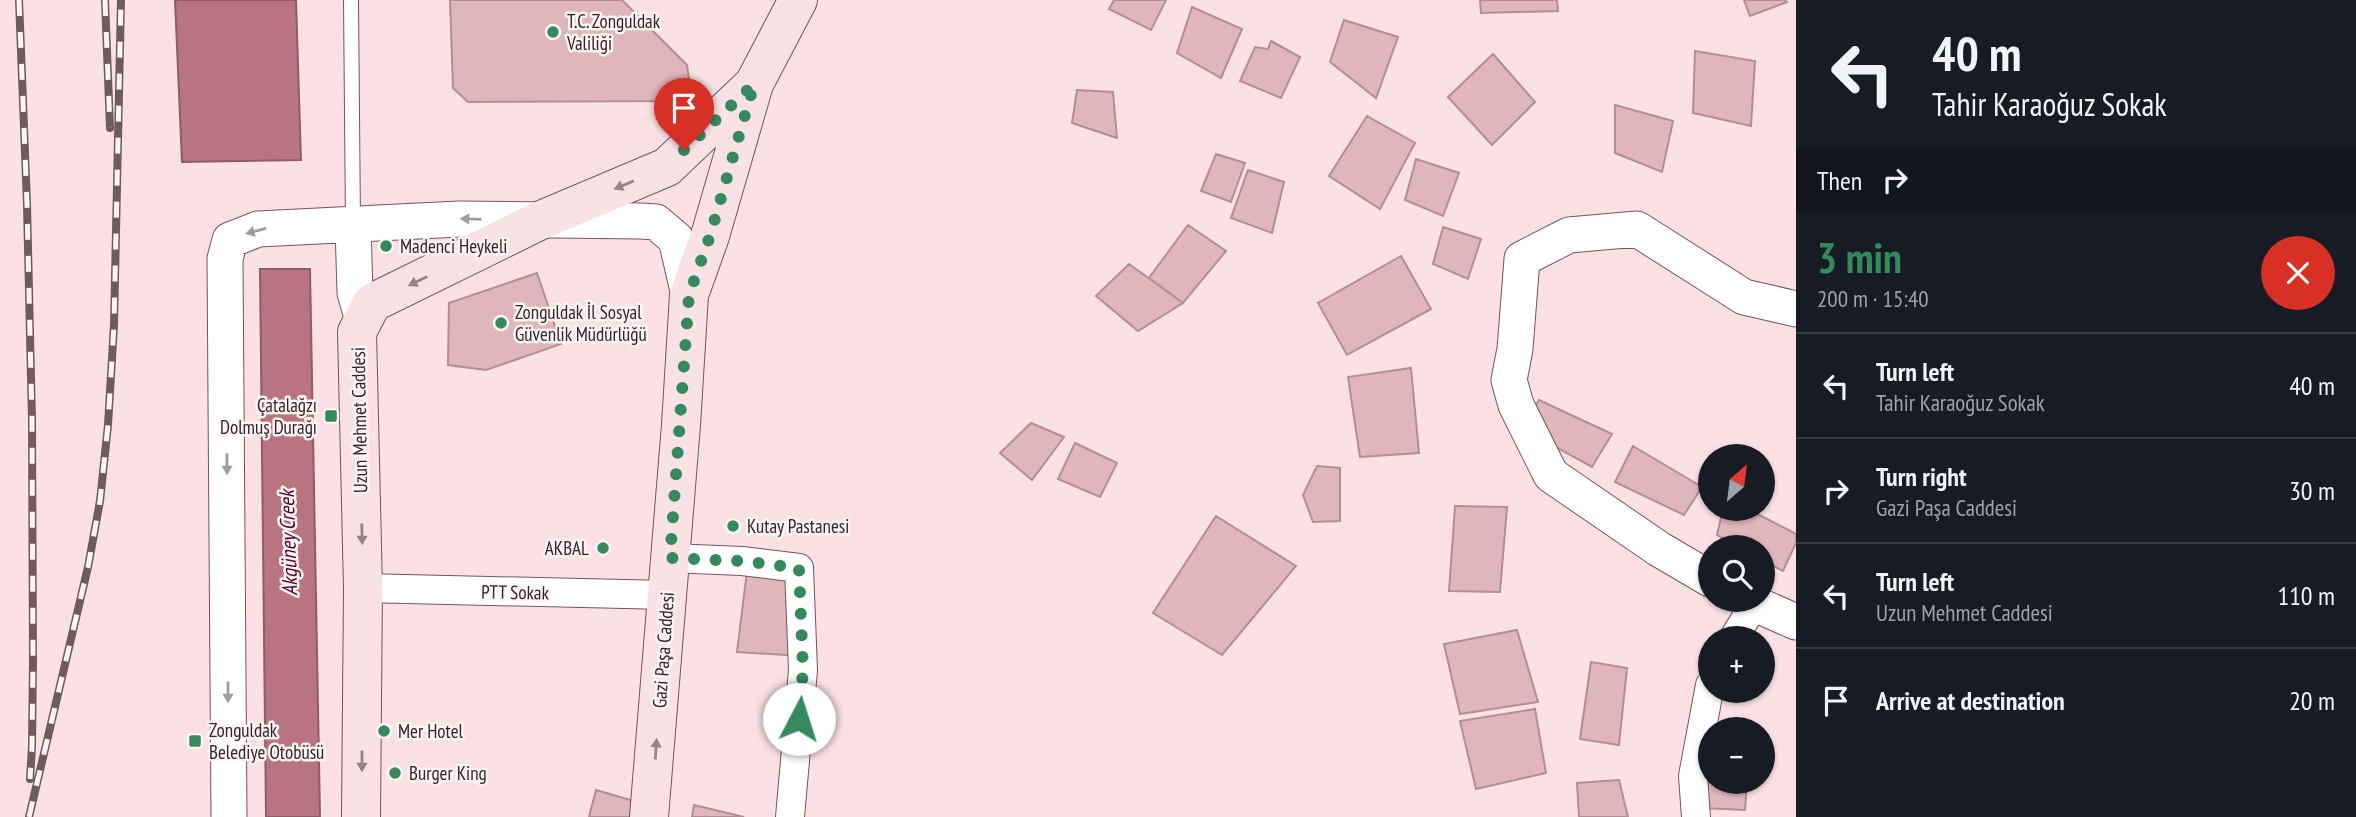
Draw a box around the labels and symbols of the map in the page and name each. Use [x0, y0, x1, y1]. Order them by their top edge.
place label: T.C. Zonguldak Valiliği [566, 9, 661, 55]
marker: T.C. Zonguldak Valiliği [545, 24, 561, 40]
pin [654, 78, 714, 150]
one-way arrow [614, 179, 635, 190]
one-way arrow [459, 213, 481, 225]
one-way arrow [244, 226, 266, 237]
place label: Madenci Heykeli [400, 234, 507, 258]
marker: Madenci Heykeli [378, 238, 394, 254]
one-way arrow [408, 275, 428, 286]
place label: Zonguldak İl Sosyal Güvenlik Müdürlüğü [515, 300, 647, 346]
marker: Zonguldak İl Sosyal Güvenlik Müdürlüğü [493, 315, 509, 331]
street label: Uzun Mehmet Caddesi [346, 347, 372, 493]
place label: Çatalağzı Dolmuş Durağı [220, 393, 317, 439]
marker: Çatalağzı Dolmuş Durağı [323, 408, 339, 424]
north arrow [1698, 444, 1774, 522]
one-way arrow [221, 453, 232, 475]
water label: Akgüney Creek [273, 487, 303, 596]
place label: Kutay Pastanesi [747, 514, 849, 538]
marker: Kutay Pastanesi [725, 518, 741, 534]
one-way arrow [356, 523, 367, 545]
place label: AKBAL [545, 536, 589, 560]
marker: AKBAL [595, 540, 611, 556]
street label: PTT Sokak [481, 579, 550, 605]
street label: Gazi Paşa Caddesi [647, 591, 679, 709]
one-way arrow [222, 681, 234, 703]
position arrow [762, 682, 836, 756]
place label: Zonguldak Belediye Otobüsü [209, 718, 324, 764]
place label: Mer Hotel [398, 719, 463, 743]
marker: Mer Hotel [376, 723, 392, 739]
marker: Zonguldak Belediye Otobüsü [187, 733, 203, 749]
one-way arrow [651, 738, 662, 760]
one-way arrow [356, 750, 368, 772]
place label: Burger King [409, 761, 487, 785]
marker: Burger King [387, 765, 403, 781]

